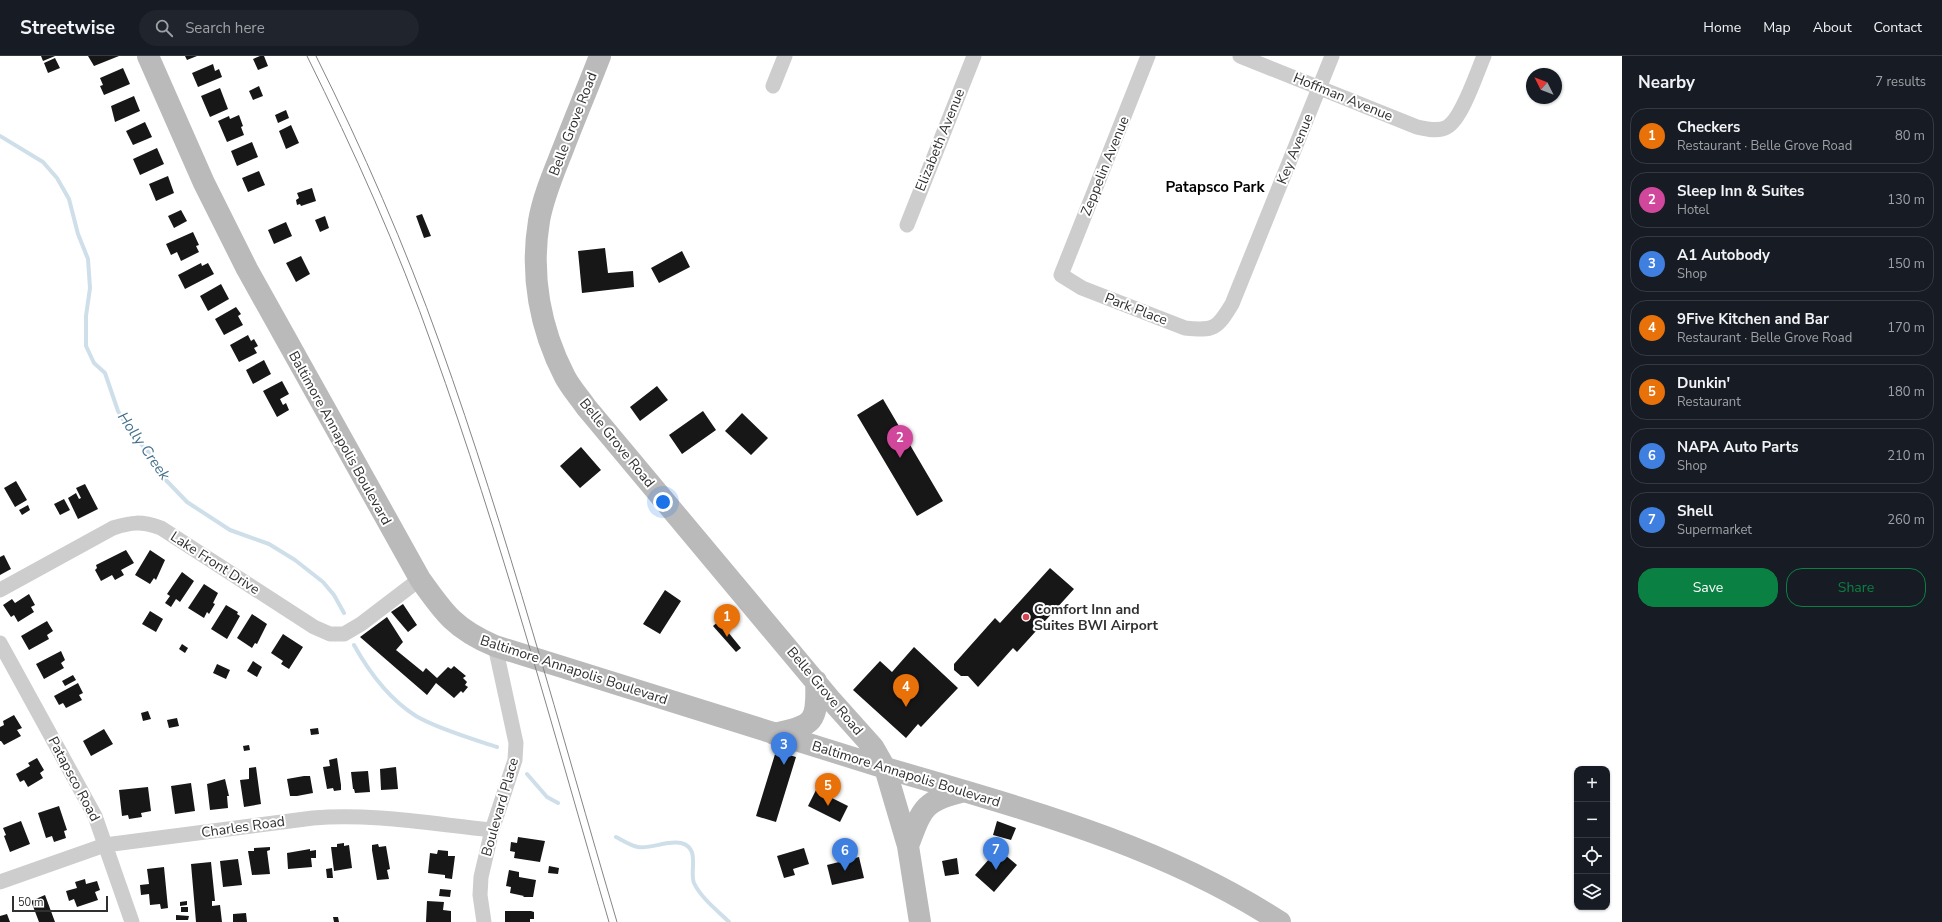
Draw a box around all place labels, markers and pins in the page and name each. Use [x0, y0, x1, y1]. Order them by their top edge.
pin: 2 [887, 425, 913, 458]
place label: Comfort Inn and Suites BWI Airport [1034, 600, 1159, 635]
pin: 1 [714, 604, 740, 637]
marker: Comfort Inn and Suites BWI Airport [1021, 612, 1031, 622]
pin: 4 [893, 674, 919, 707]
pin: 3 [771, 732, 797, 765]
pin: 5 [815, 773, 841, 806]
pin: 7 [983, 837, 1009, 870]
pin: 6 [832, 838, 858, 871]

